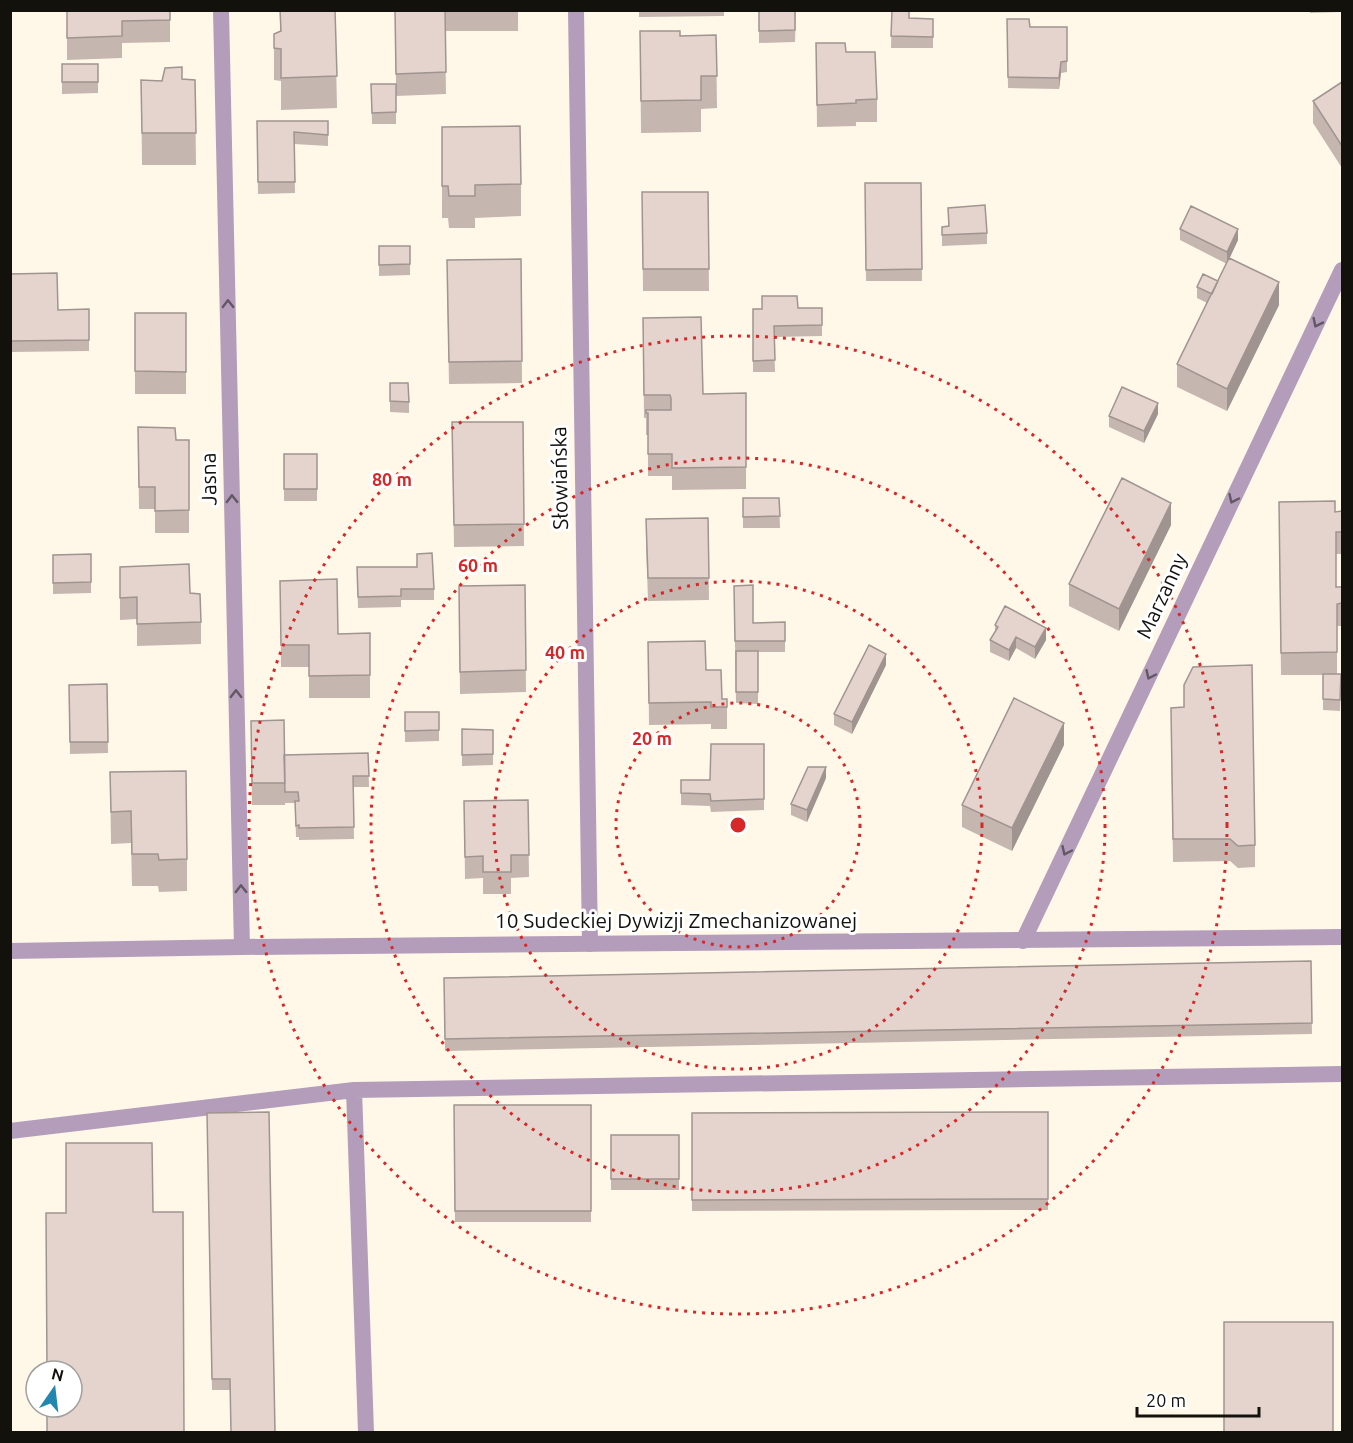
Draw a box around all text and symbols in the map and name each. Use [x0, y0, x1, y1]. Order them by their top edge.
one-way arrow [222, 300, 234, 309]
one-way arrow [1313, 316, 1324, 327]
street label: Słowiańska [546, 426, 572, 530]
street label: Jasna [196, 452, 220, 506]
text: 80 m [372, 469, 412, 489]
one-way arrow [1229, 492, 1241, 503]
one-way arrow [226, 494, 238, 503]
street label: Marzanny [1131, 549, 1191, 642]
text: 60 m [458, 555, 498, 575]
text: 40 m [545, 642, 585, 662]
one-way arrow [1145, 668, 1157, 679]
one-way arrow [230, 689, 243, 698]
text: 20 m [632, 728, 672, 748]
centre of rings [728, 815, 748, 835]
one-way arrow [1061, 845, 1073, 856]
one-way arrow [235, 884, 247, 893]
street label: 10 Sudeckiej Dywizji Zmechanizowanej [495, 908, 857, 932]
north arrow [24, 1359, 84, 1419]
text: N [50, 1364, 66, 1385]
scale bar [1137, 1380, 1258, 1418]
text: 20 m [1146, 1390, 1186, 1410]

